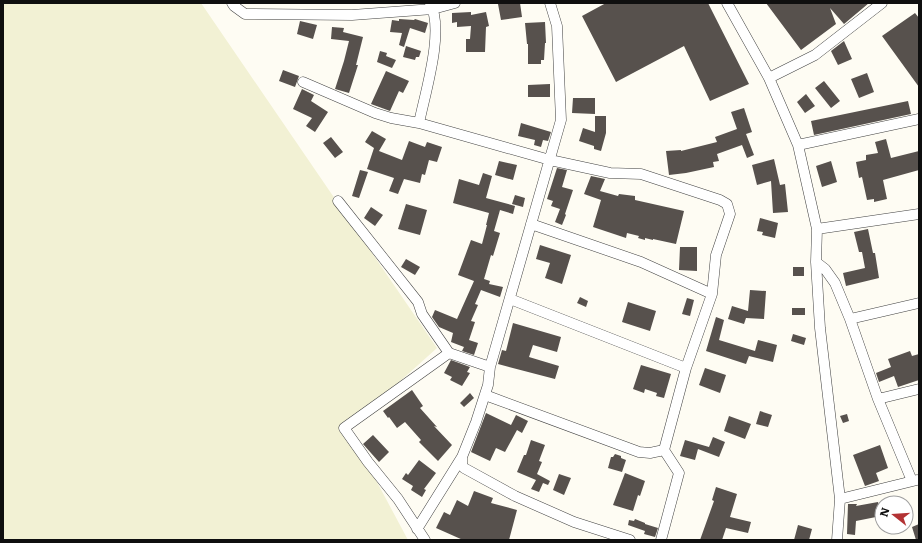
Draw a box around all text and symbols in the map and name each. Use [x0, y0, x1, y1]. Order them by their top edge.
north arrow [874, 495, 914, 535]
text: N [874, 505, 892, 519]

